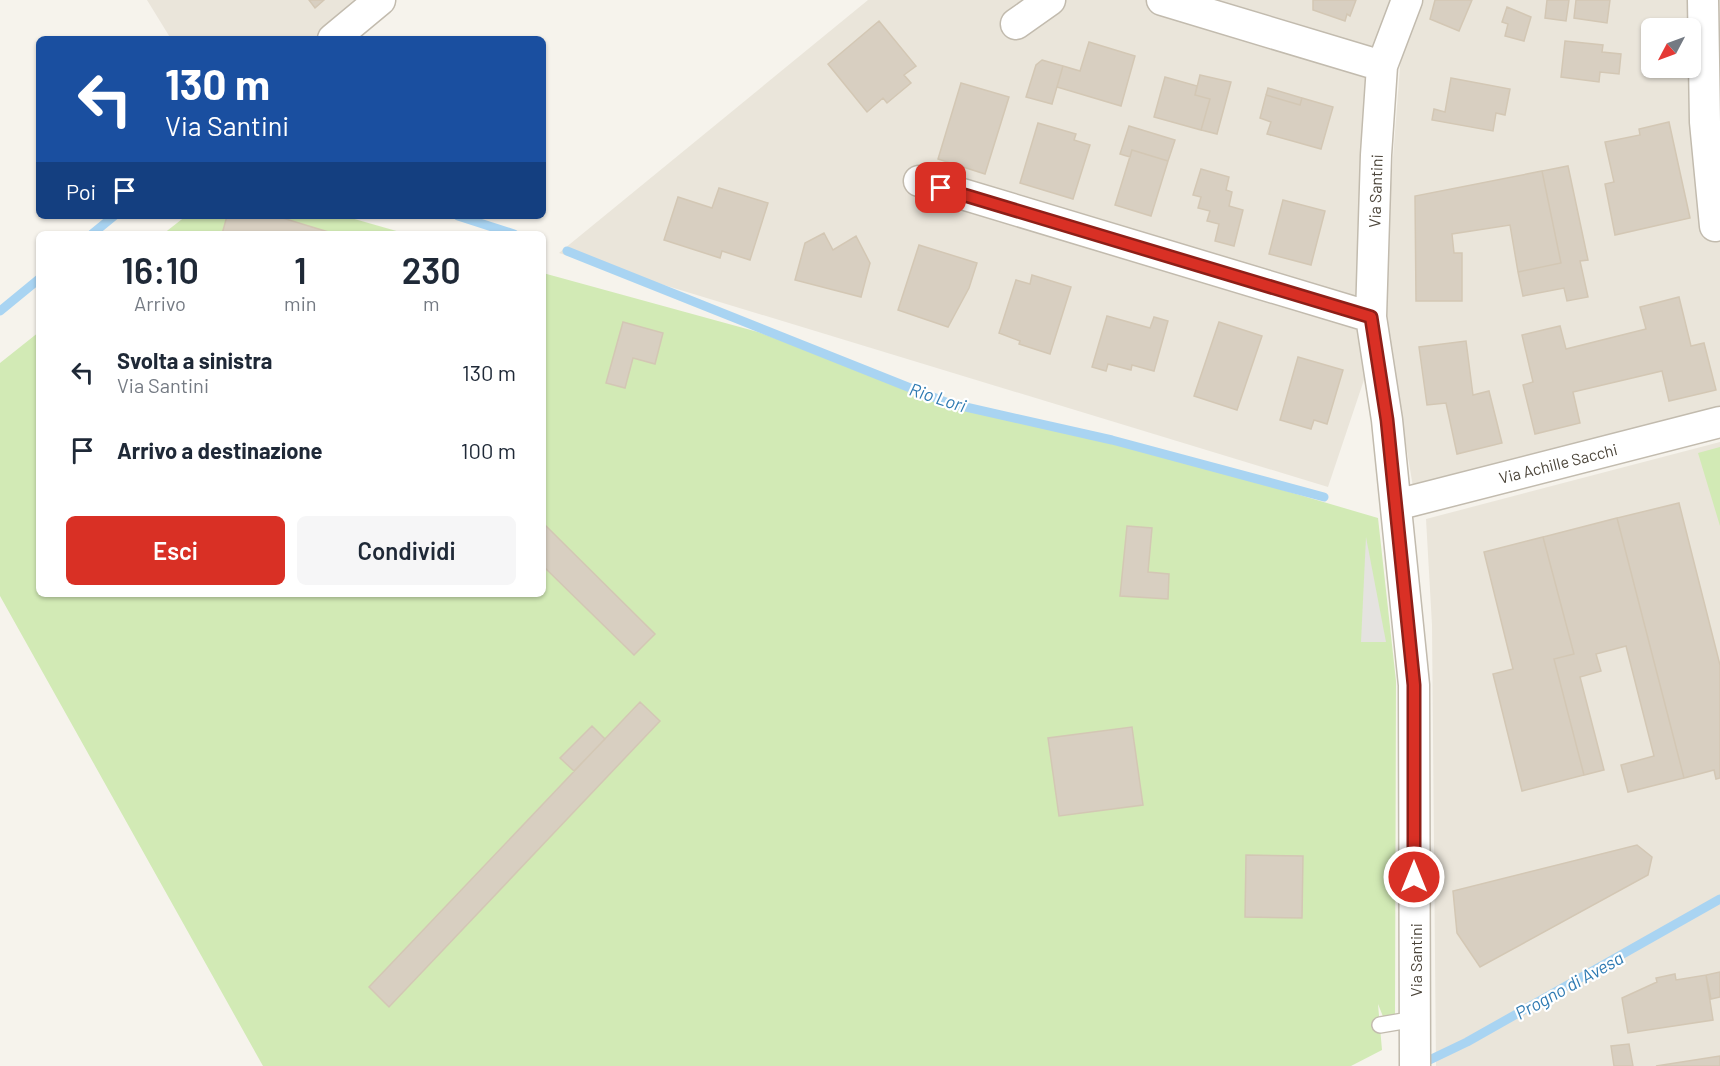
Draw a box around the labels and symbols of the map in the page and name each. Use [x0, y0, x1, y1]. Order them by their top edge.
north arrow [1641, 18, 1701, 78]
street label: Via Santini [1364, 154, 1386, 228]
pin [915, 162, 966, 213]
water label: Rio Lori [907, 378, 970, 417]
street label: Via Achille Sacchi [1497, 439, 1619, 487]
position arrow [1382, 845, 1446, 909]
street label: Via Santini [1406, 923, 1425, 997]
water label: Progno di Avesa [1511, 946, 1627, 1024]

